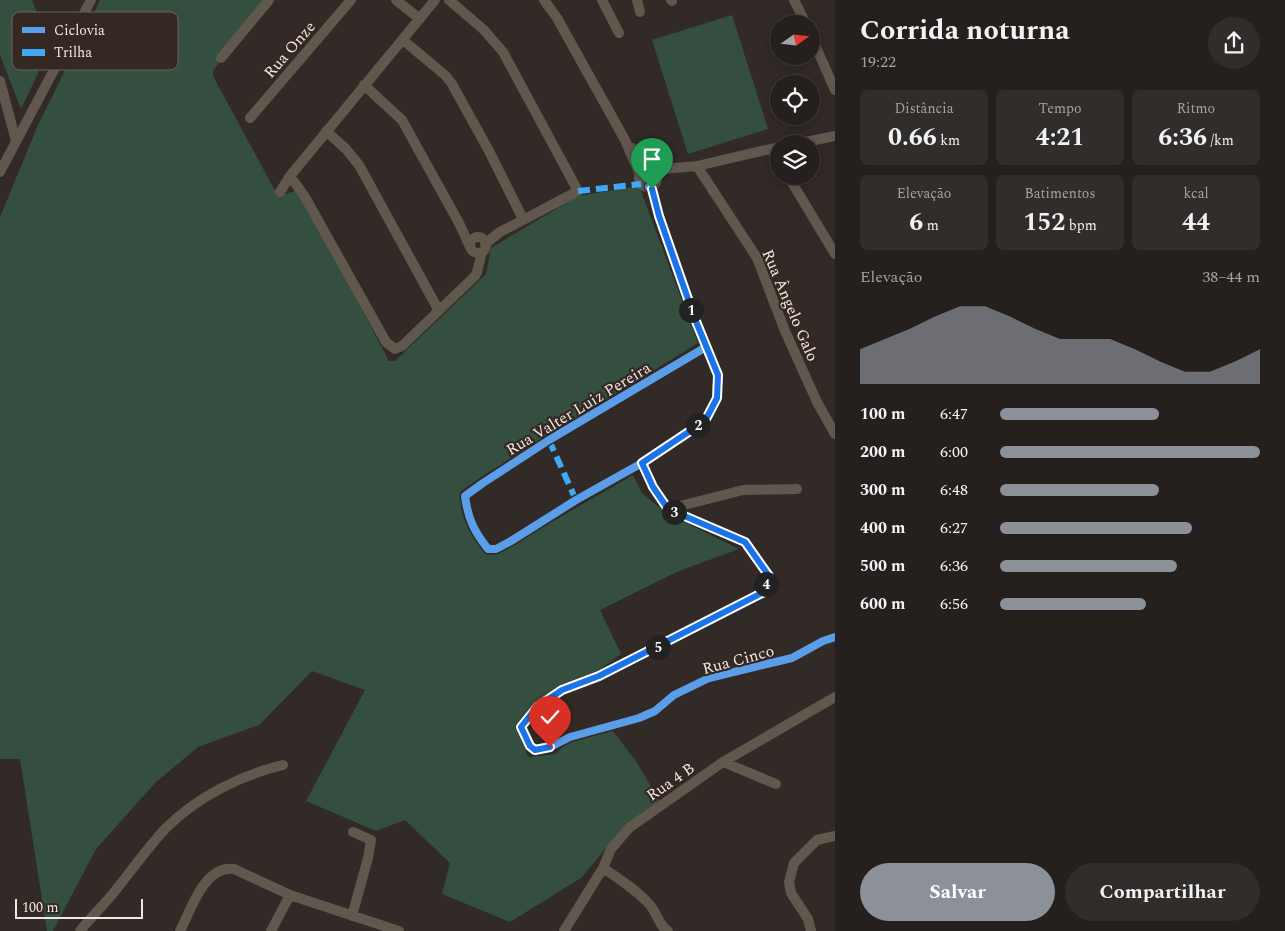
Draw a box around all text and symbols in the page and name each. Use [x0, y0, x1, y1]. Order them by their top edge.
text: Corrida noturna [860, 9, 1070, 52]
legend [12, 12, 178, 70]
north arrow [770, 15, 820, 65]
map controls [770, 15, 820, 185]
street label: Rua Onze [258, 16, 321, 84]
button: share [1208, 17, 1260, 69]
text: Ciclovia [54, 20, 105, 41]
text: Trilha [54, 42, 92, 63]
text: 19:22 [860, 50, 896, 74]
button: locate [770, 75, 820, 125]
text: Distância [894, 98, 954, 119]
text: Tempo [1038, 98, 1082, 119]
text: Ritmo [1177, 98, 1215, 119]
text: 0.66 [888, 119, 937, 157]
text: 4:21 [1036, 119, 1084, 157]
text: 6:36 [1158, 119, 1207, 157]
text: km [937, 130, 960, 151]
text: /km [1207, 130, 1234, 151]
button: layers [770, 135, 820, 185]
pin [631, 138, 673, 189]
icon: arrive [638, 145, 666, 173]
text: Elevação [897, 183, 951, 204]
text: Batimentos [1025, 183, 1095, 204]
text: kcal [1183, 183, 1209, 204]
text: 6 [909, 204, 923, 242]
text: 152 [1023, 204, 1065, 242]
text: 44 [1182, 204, 1210, 242]
text: m [923, 215, 939, 236]
text: bpm [1065, 215, 1097, 236]
street label: Rua Ângelo Galo [756, 246, 825, 365]
text: Elevação [860, 265, 923, 289]
text: 38–44 m [1202, 265, 1260, 289]
pin: 1 [678, 298, 704, 322]
text: 1 [688, 300, 695, 321]
street label: Rua Valter Luiz Pereira [501, 356, 656, 462]
text: 100 m [860, 402, 905, 426]
text: 6:47 [940, 402, 968, 426]
pin: 2 [686, 412, 710, 438]
text: 2 [695, 415, 702, 436]
text: 200 m [860, 440, 905, 464]
text: 6:00 [940, 440, 968, 464]
text: 300 m [860, 478, 905, 502]
text: 6:48 [940, 478, 968, 502]
pin: 3 [662, 500, 686, 524]
text: 3 [671, 502, 678, 523]
text: 400 m [860, 516, 905, 540]
text: 6:27 [940, 516, 968, 540]
text: 500 m [860, 554, 905, 578]
text: 6:36 [940, 554, 968, 578]
pin: 4 [754, 572, 778, 596]
text: 4 [763, 574, 770, 595]
text: 600 m [860, 592, 905, 616]
text: 6:56 [940, 592, 968, 616]
pin: 5 [646, 634, 670, 660]
text: 5 [655, 637, 662, 658]
street label: Rua Cinco [700, 639, 777, 681]
pin [529, 696, 571, 747]
icon: check [536, 703, 564, 731]
street label: Rua 4 B [642, 757, 700, 807]
button: Salvar [860, 863, 1055, 921]
button: Compartilhar [1065, 863, 1260, 921]
scale bar [15, 896, 142, 919]
text: 100 m [22, 897, 59, 918]

